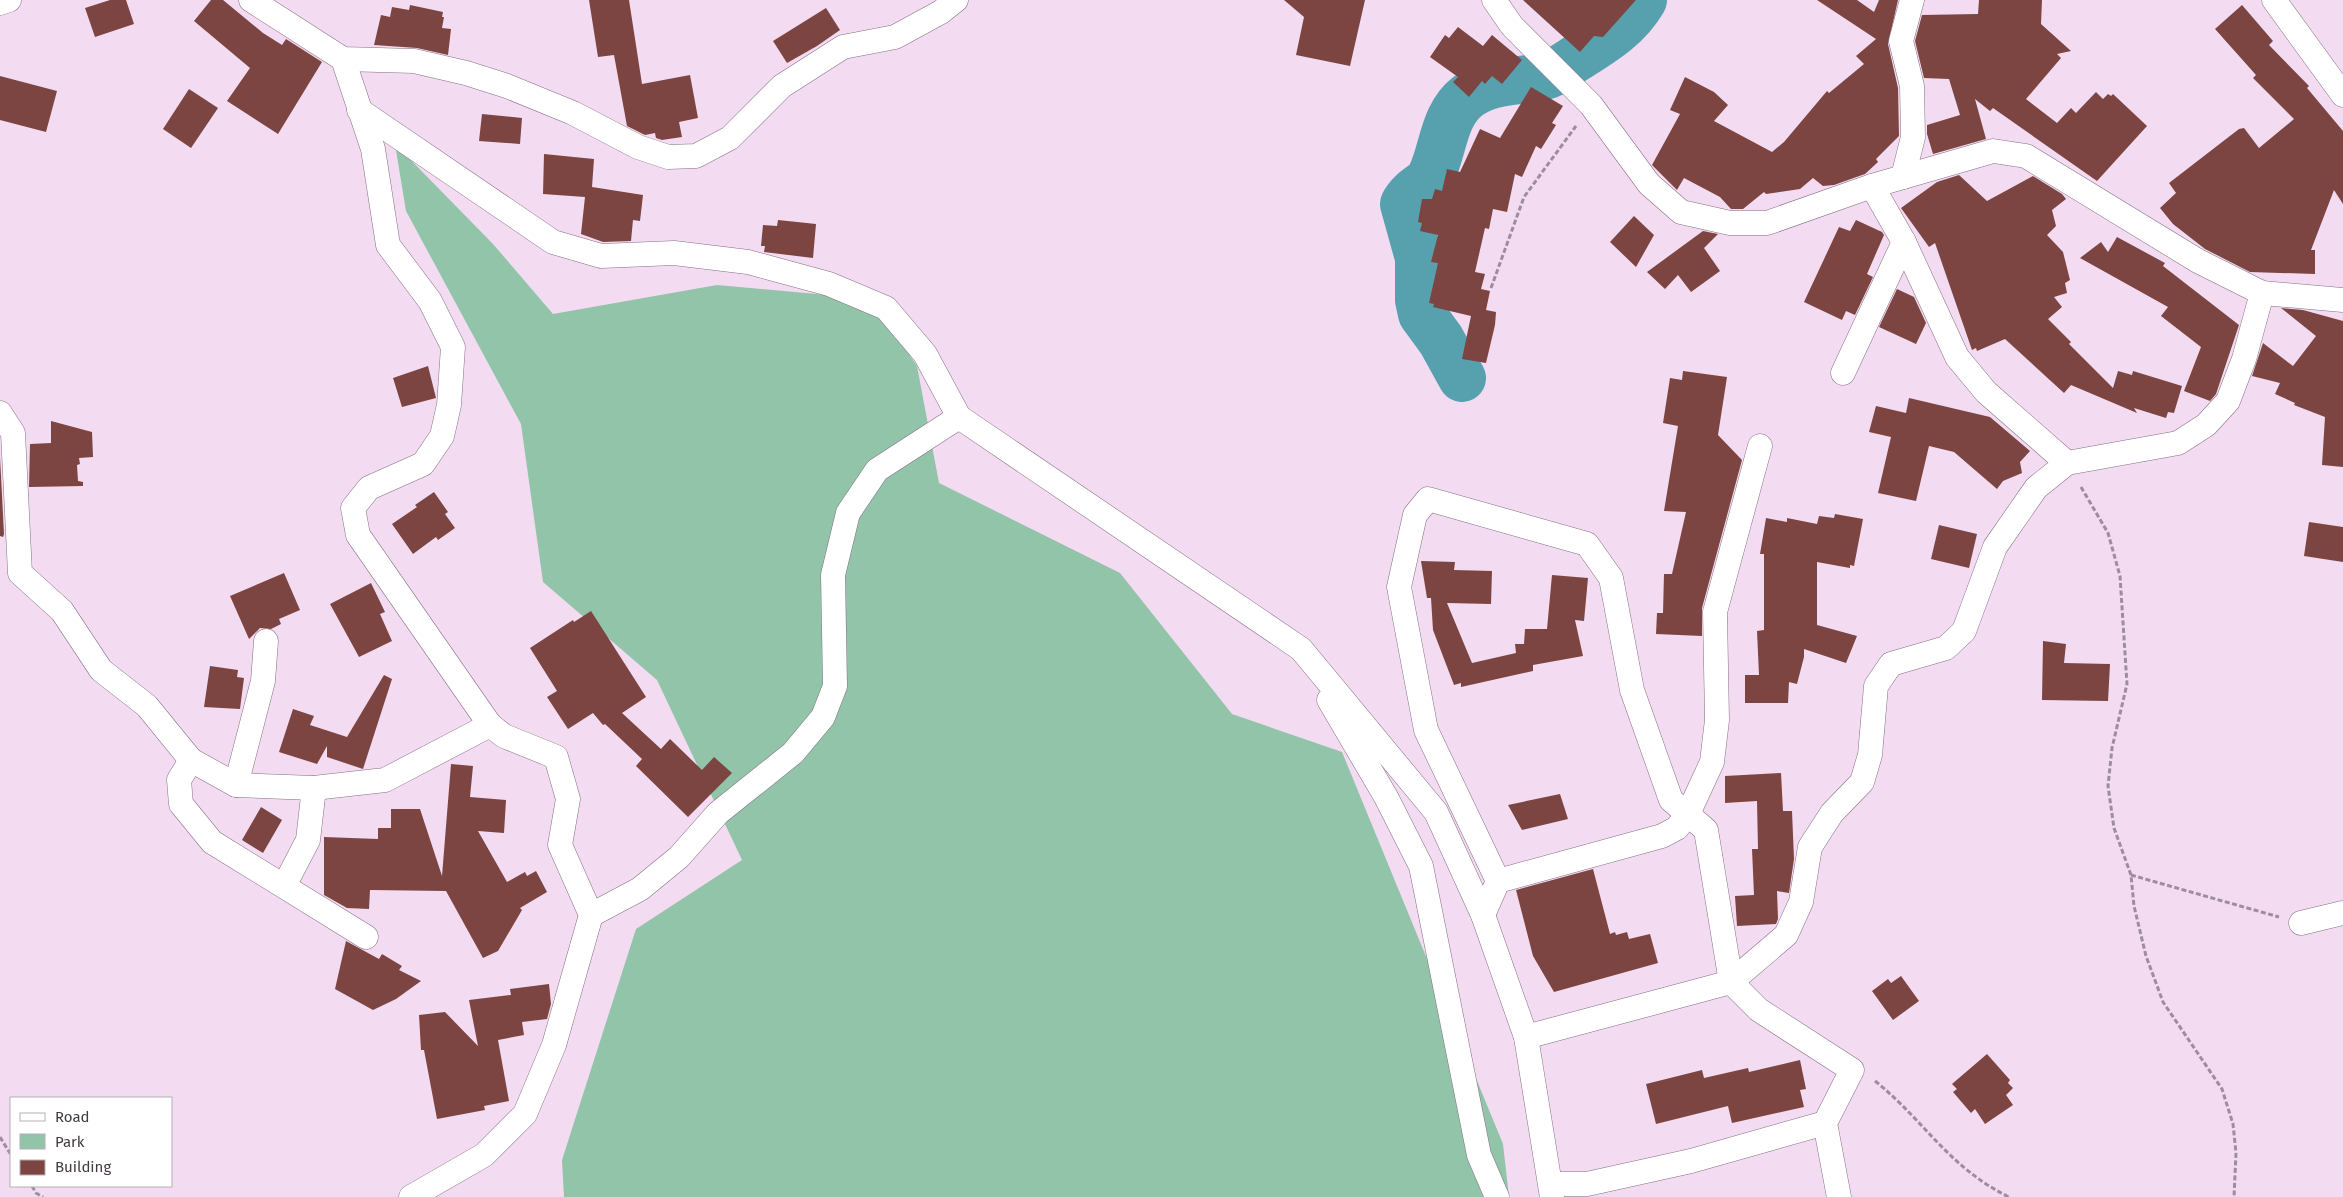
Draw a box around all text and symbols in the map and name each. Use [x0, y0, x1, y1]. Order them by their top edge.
legend [10, 1097, 172, 1187]
text: Road [55, 1108, 90, 1126]
text: Park [55, 1133, 85, 1151]
text: Building [55, 1158, 111, 1176]

